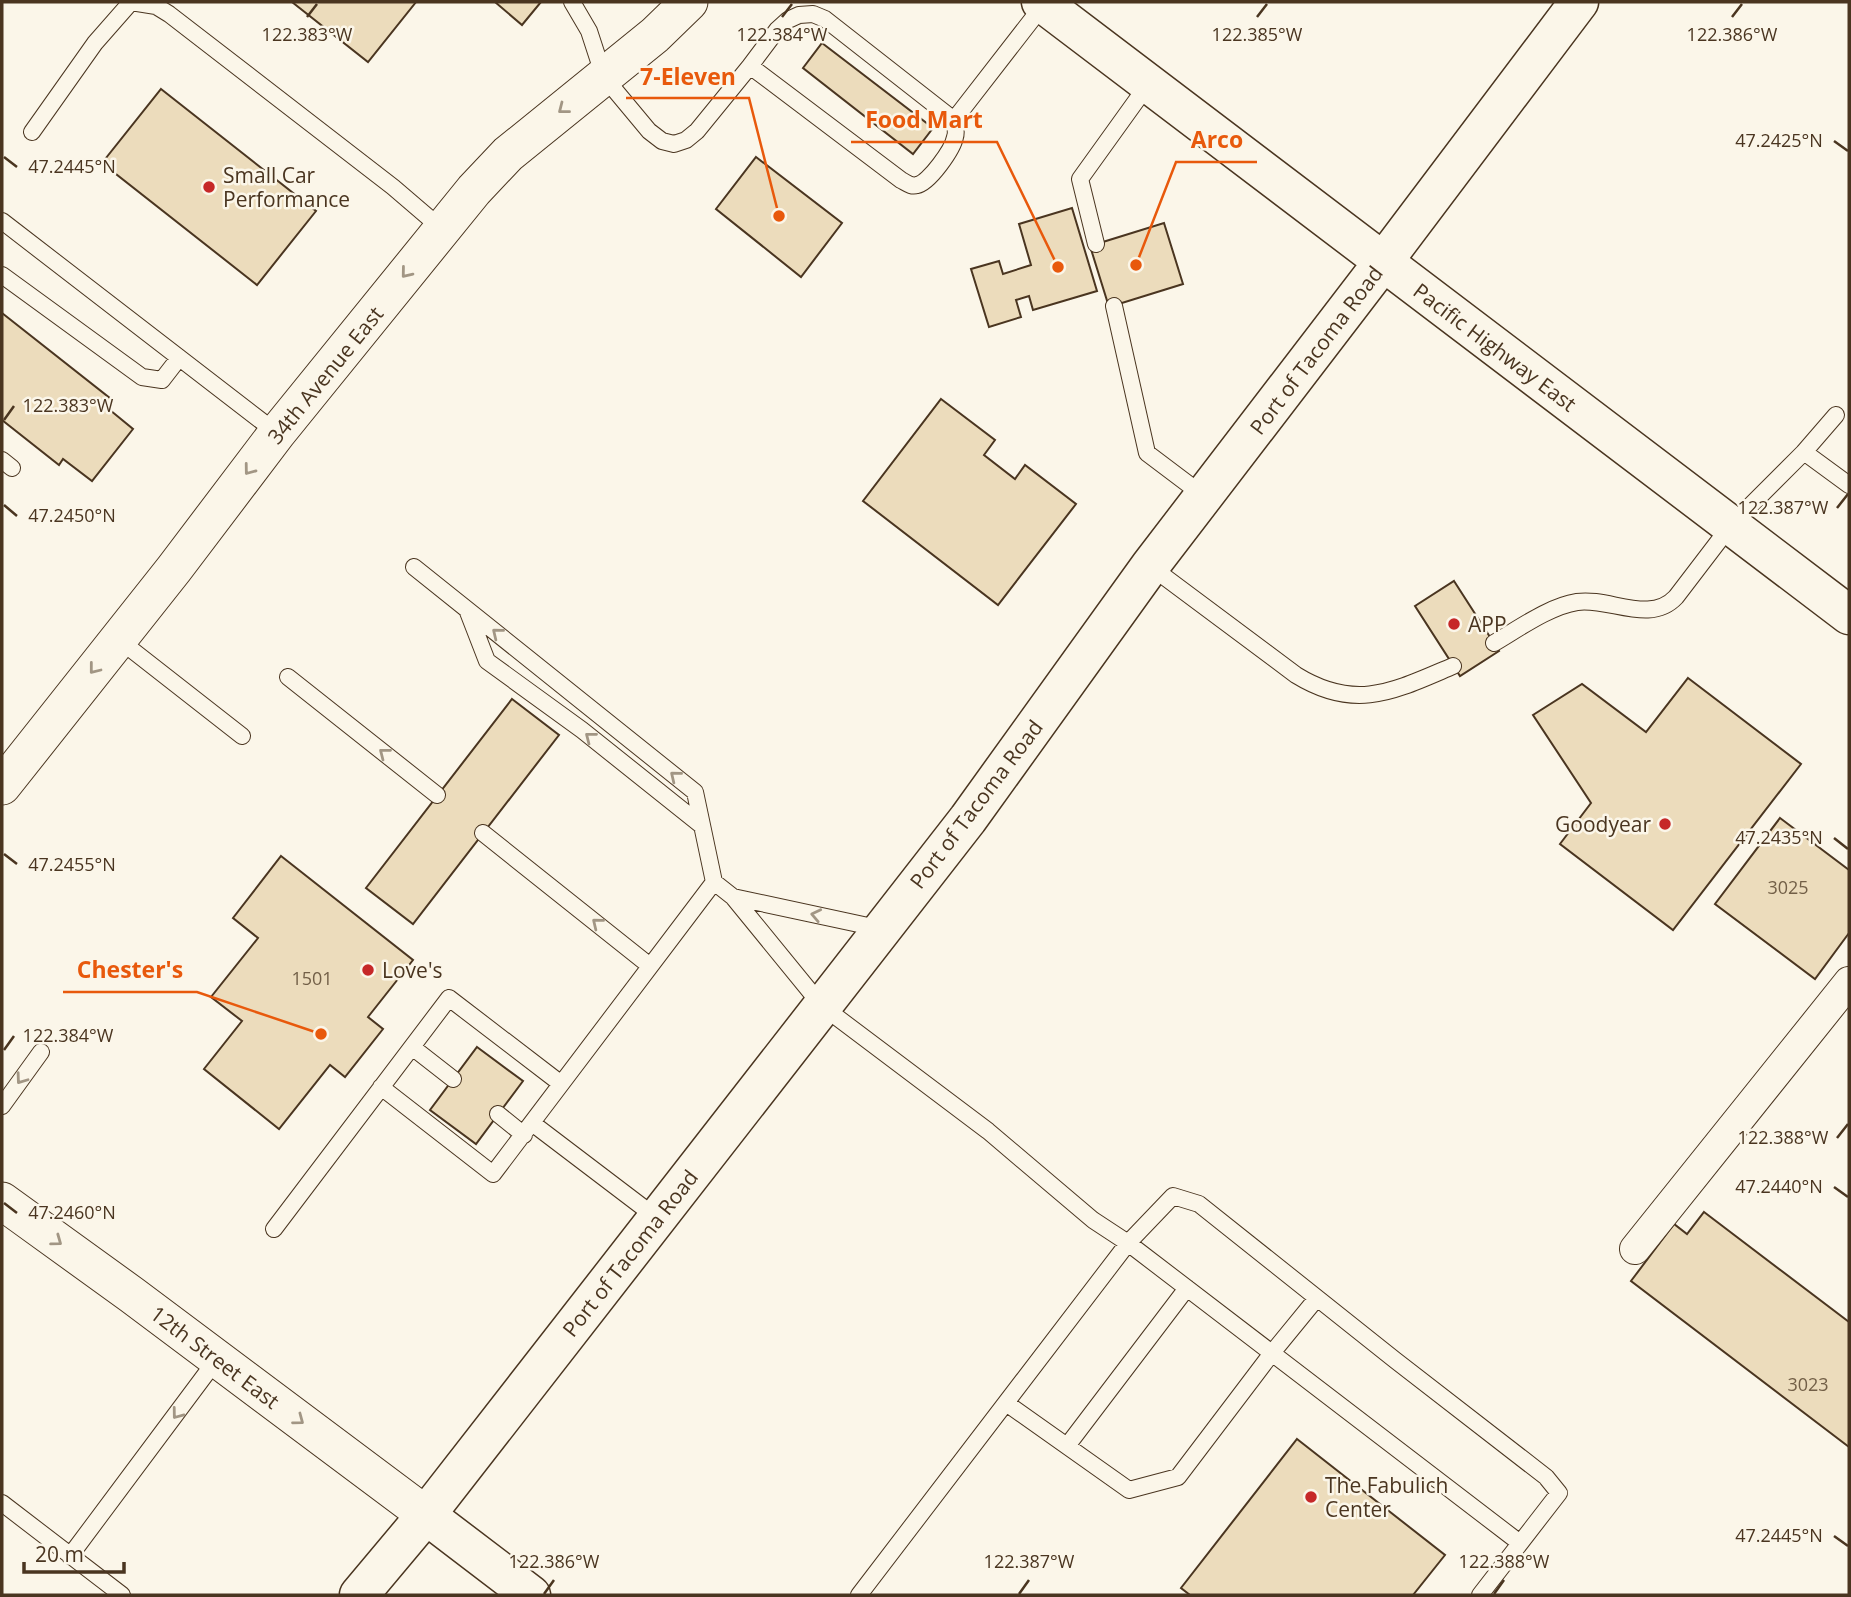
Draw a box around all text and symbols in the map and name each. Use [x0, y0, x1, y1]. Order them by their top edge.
text: 122.383°W [262, 22, 353, 46]
text: 122.384°W [737, 22, 828, 46]
text: 122.385°W [1212, 22, 1303, 46]
text: 122.386°W [1687, 22, 1778, 46]
callout: 7-Eleven [626, 54, 749, 98]
text: 7-Eleven [640, 60, 736, 92]
callout: Food Mart [851, 98, 997, 142]
one-way arrow [558, 101, 571, 113]
text: Food Mart [865, 103, 983, 135]
callout: Arco [1176, 118, 1257, 162]
text: Arco [1191, 123, 1243, 155]
text: 47.2425°N [1735, 128, 1823, 152]
text: 47.2445°N [28, 154, 116, 178]
place label: Small Car Performance [223, 161, 350, 213]
marker: Small Car Performance [201, 179, 217, 195]
street label: Port of Tacoma Road [1243, 260, 1389, 440]
one-way arrow [402, 266, 415, 278]
street label: Pacific Highway East [1408, 276, 1582, 418]
street label: 34th Avenue East [261, 300, 389, 450]
text: 122.383°W [23, 393, 114, 417]
one-way arrow [245, 463, 258, 475]
text: 122.387°W [1738, 495, 1829, 519]
text: 47.2450°N [28, 503, 116, 527]
place label: APP [1468, 610, 1507, 638]
marker: APP [1446, 616, 1462, 632]
one-way arrow [493, 629, 505, 642]
one-way arrow [90, 661, 103, 674]
street label: Port of Tacoma Road [903, 714, 1049, 894]
one-way arrow [586, 732, 598, 745]
one-way arrow [379, 749, 392, 761]
one-way arrow [670, 772, 683, 784]
place label: Goodyear [1555, 810, 1651, 838]
marker: Goodyear [1657, 816, 1673, 832]
text: 47.2435°N [1735, 825, 1823, 849]
text: 47.2455°N [28, 852, 116, 876]
house number: 3025 [1767, 875, 1809, 899]
one-way arrow [810, 908, 822, 923]
one-way arrow [592, 919, 604, 932]
callout: Chester's [63, 948, 197, 992]
text: Chester's [77, 953, 183, 985]
place label: Love's [382, 956, 443, 984]
marker: Love's [360, 962, 376, 978]
house number: 1501 [291, 966, 333, 990]
text: 122.384°W [23, 1023, 114, 1047]
one-way arrow [17, 1071, 30, 1084]
text: 122.388°W [1738, 1125, 1829, 1149]
street label: Port of Tacoma Road [556, 1164, 704, 1342]
text: 47.2440°N [1735, 1174, 1823, 1198]
text: 47.2460°N [28, 1200, 116, 1224]
one-way arrow [49, 1233, 62, 1245]
street label: 12th Street East [145, 1299, 285, 1415]
house number: 3023 [1787, 1372, 1829, 1396]
one-way arrow [172, 1406, 185, 1418]
one-way arrow [291, 1412, 304, 1424]
place label: The Fabulich Center [1325, 1471, 1448, 1523]
marker: The Fabulich Center [1303, 1489, 1319, 1505]
text: 47.2445°N [1735, 1523, 1823, 1547]
scale bar [24, 1530, 124, 1574]
text: 20 m [35, 1540, 84, 1568]
text: 122.386°W [509, 1549, 600, 1573]
text: 122.387°W [984, 1549, 1075, 1573]
text: 122.388°W [1459, 1549, 1550, 1573]

